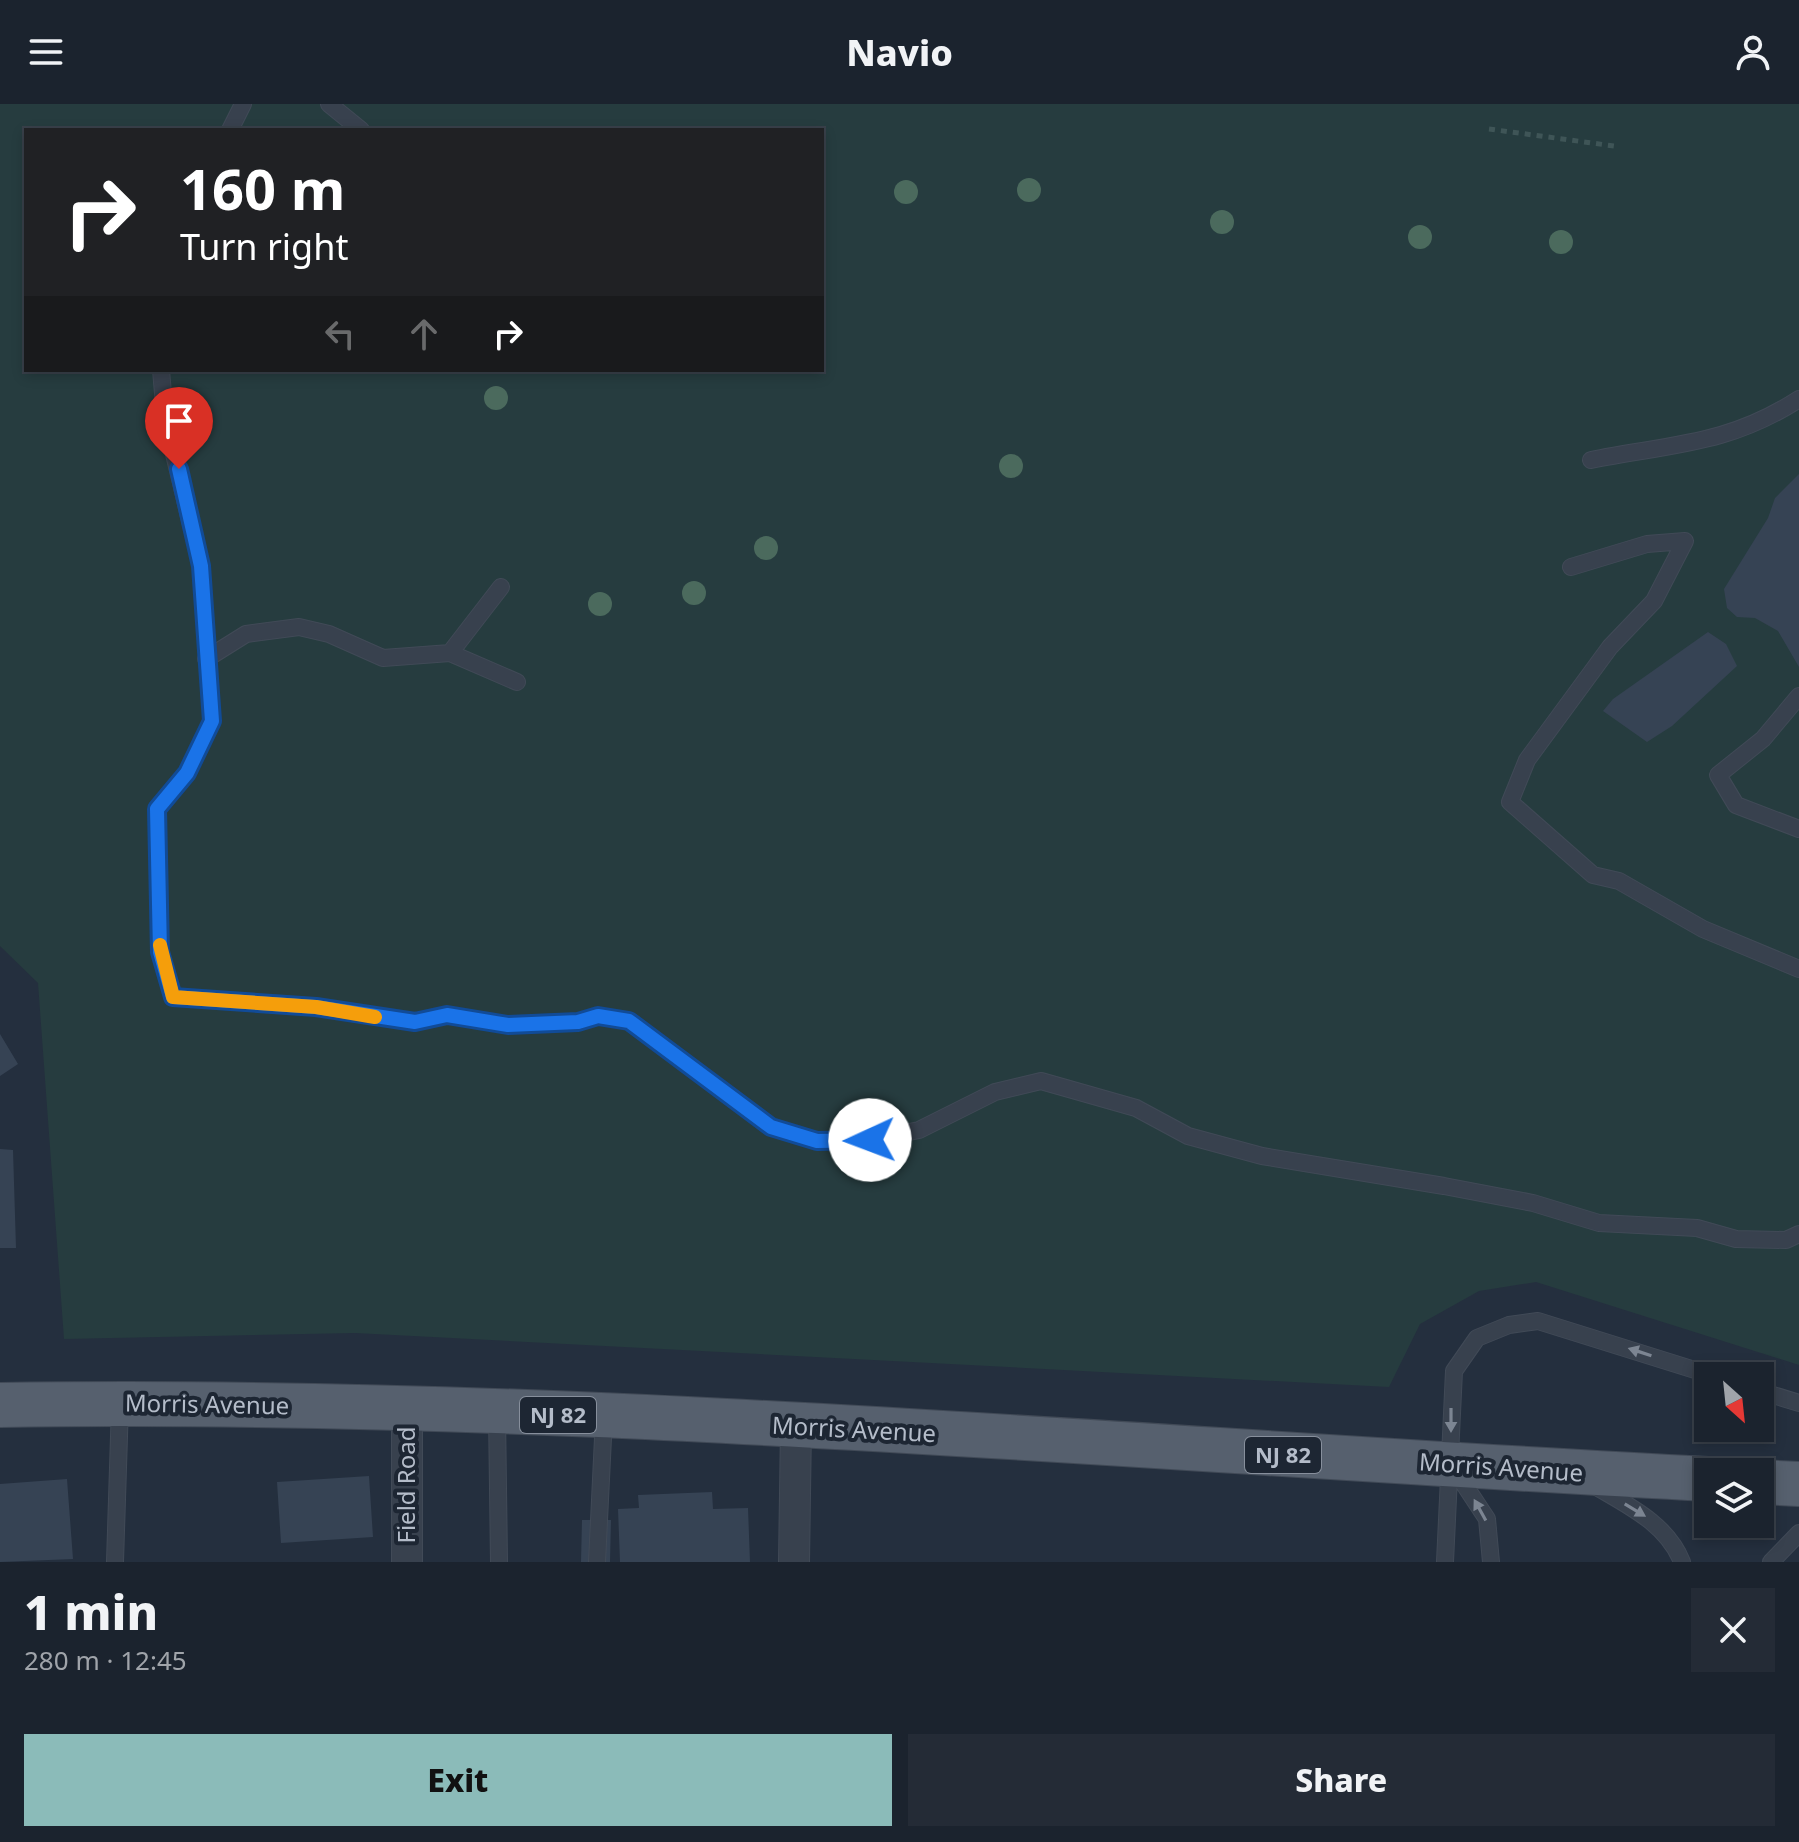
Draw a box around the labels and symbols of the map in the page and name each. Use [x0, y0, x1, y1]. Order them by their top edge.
pin [145, 387, 213, 469]
position arrow [828, 1098, 912, 1182]
one-way arrow [1628, 1346, 1652, 1358]
north arrow [1694, 1362, 1774, 1442]
street label: Morris Avenue [125, 1386, 289, 1421]
road number: NJ 82 [520, 1397, 596, 1433]
street label: Morris Avenue [771, 1408, 937, 1449]
one-way arrow [1445, 1408, 1457, 1433]
street label: Field Road [389, 1426, 422, 1544]
road number: NJ 82 [1245, 1437, 1321, 1473]
street label: Morris Avenue [1418, 1444, 1584, 1489]
one-way arrow [1474, 1498, 1487, 1521]
one-way arrow [1624, 1503, 1646, 1517]

